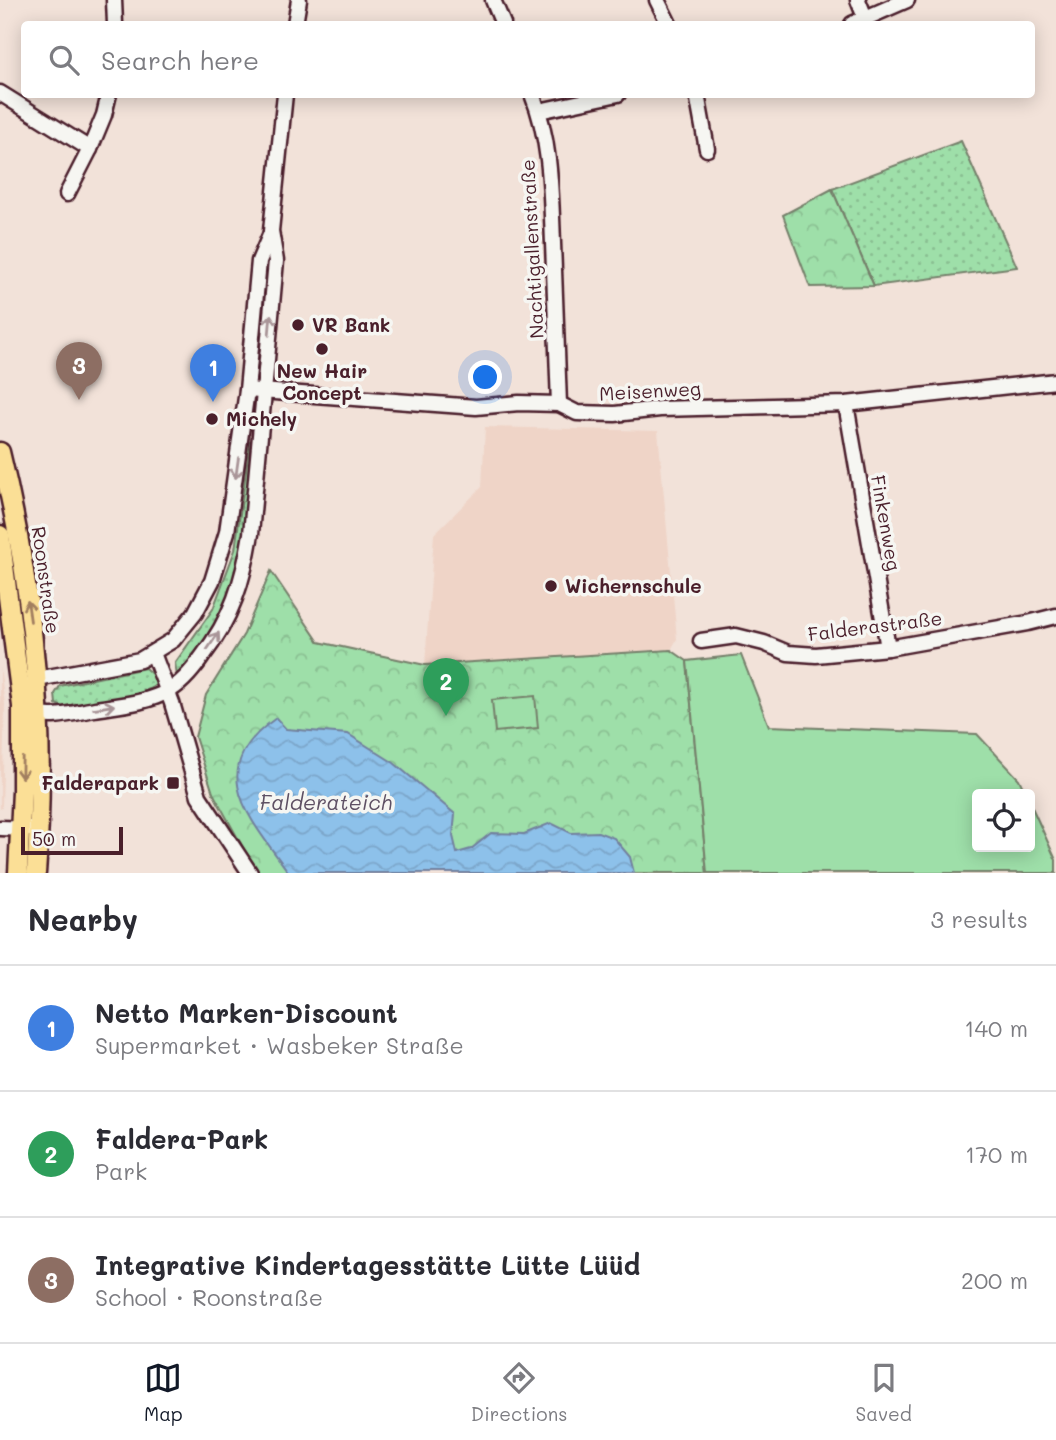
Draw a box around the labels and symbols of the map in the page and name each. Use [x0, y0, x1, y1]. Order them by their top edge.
street label: Nachtigallenstraße [514, 159, 549, 339]
place label: VR Bank [312, 312, 390, 337]
one-way arrow [264, 314, 277, 336]
marker: VR Bank [290, 317, 306, 333]
marker: New Hair Concept [314, 341, 330, 357]
pin: 3 [56, 342, 102, 400]
pin: 1 [190, 344, 236, 402]
place label: New Hair Concept [277, 358, 367, 405]
your location [468, 360, 502, 394]
street label: Meisenweg [599, 375, 701, 406]
place label: Michely [226, 406, 297, 431]
marker: Michely [204, 411, 220, 427]
one-way arrow [230, 456, 243, 479]
street label: Finkenweg [866, 473, 907, 573]
street label: Roonstraße [27, 525, 66, 635]
place label: Wichernschule [565, 573, 701, 598]
marker: Wichernschule [543, 578, 559, 594]
one-way arrow [22, 601, 35, 623]
street label: Falderastraße [806, 605, 944, 646]
one-way arrow [207, 632, 221, 652]
pin: 2 [423, 658, 469, 716]
one-way arrow [92, 700, 115, 713]
one-way arrow [15, 756, 29, 779]
place label: Falderapark [41, 770, 159, 795]
marker: Falderapark [165, 775, 181, 791]
water label: Falderateich [260, 788, 393, 815]
scale bar [21, 824, 122, 856]

